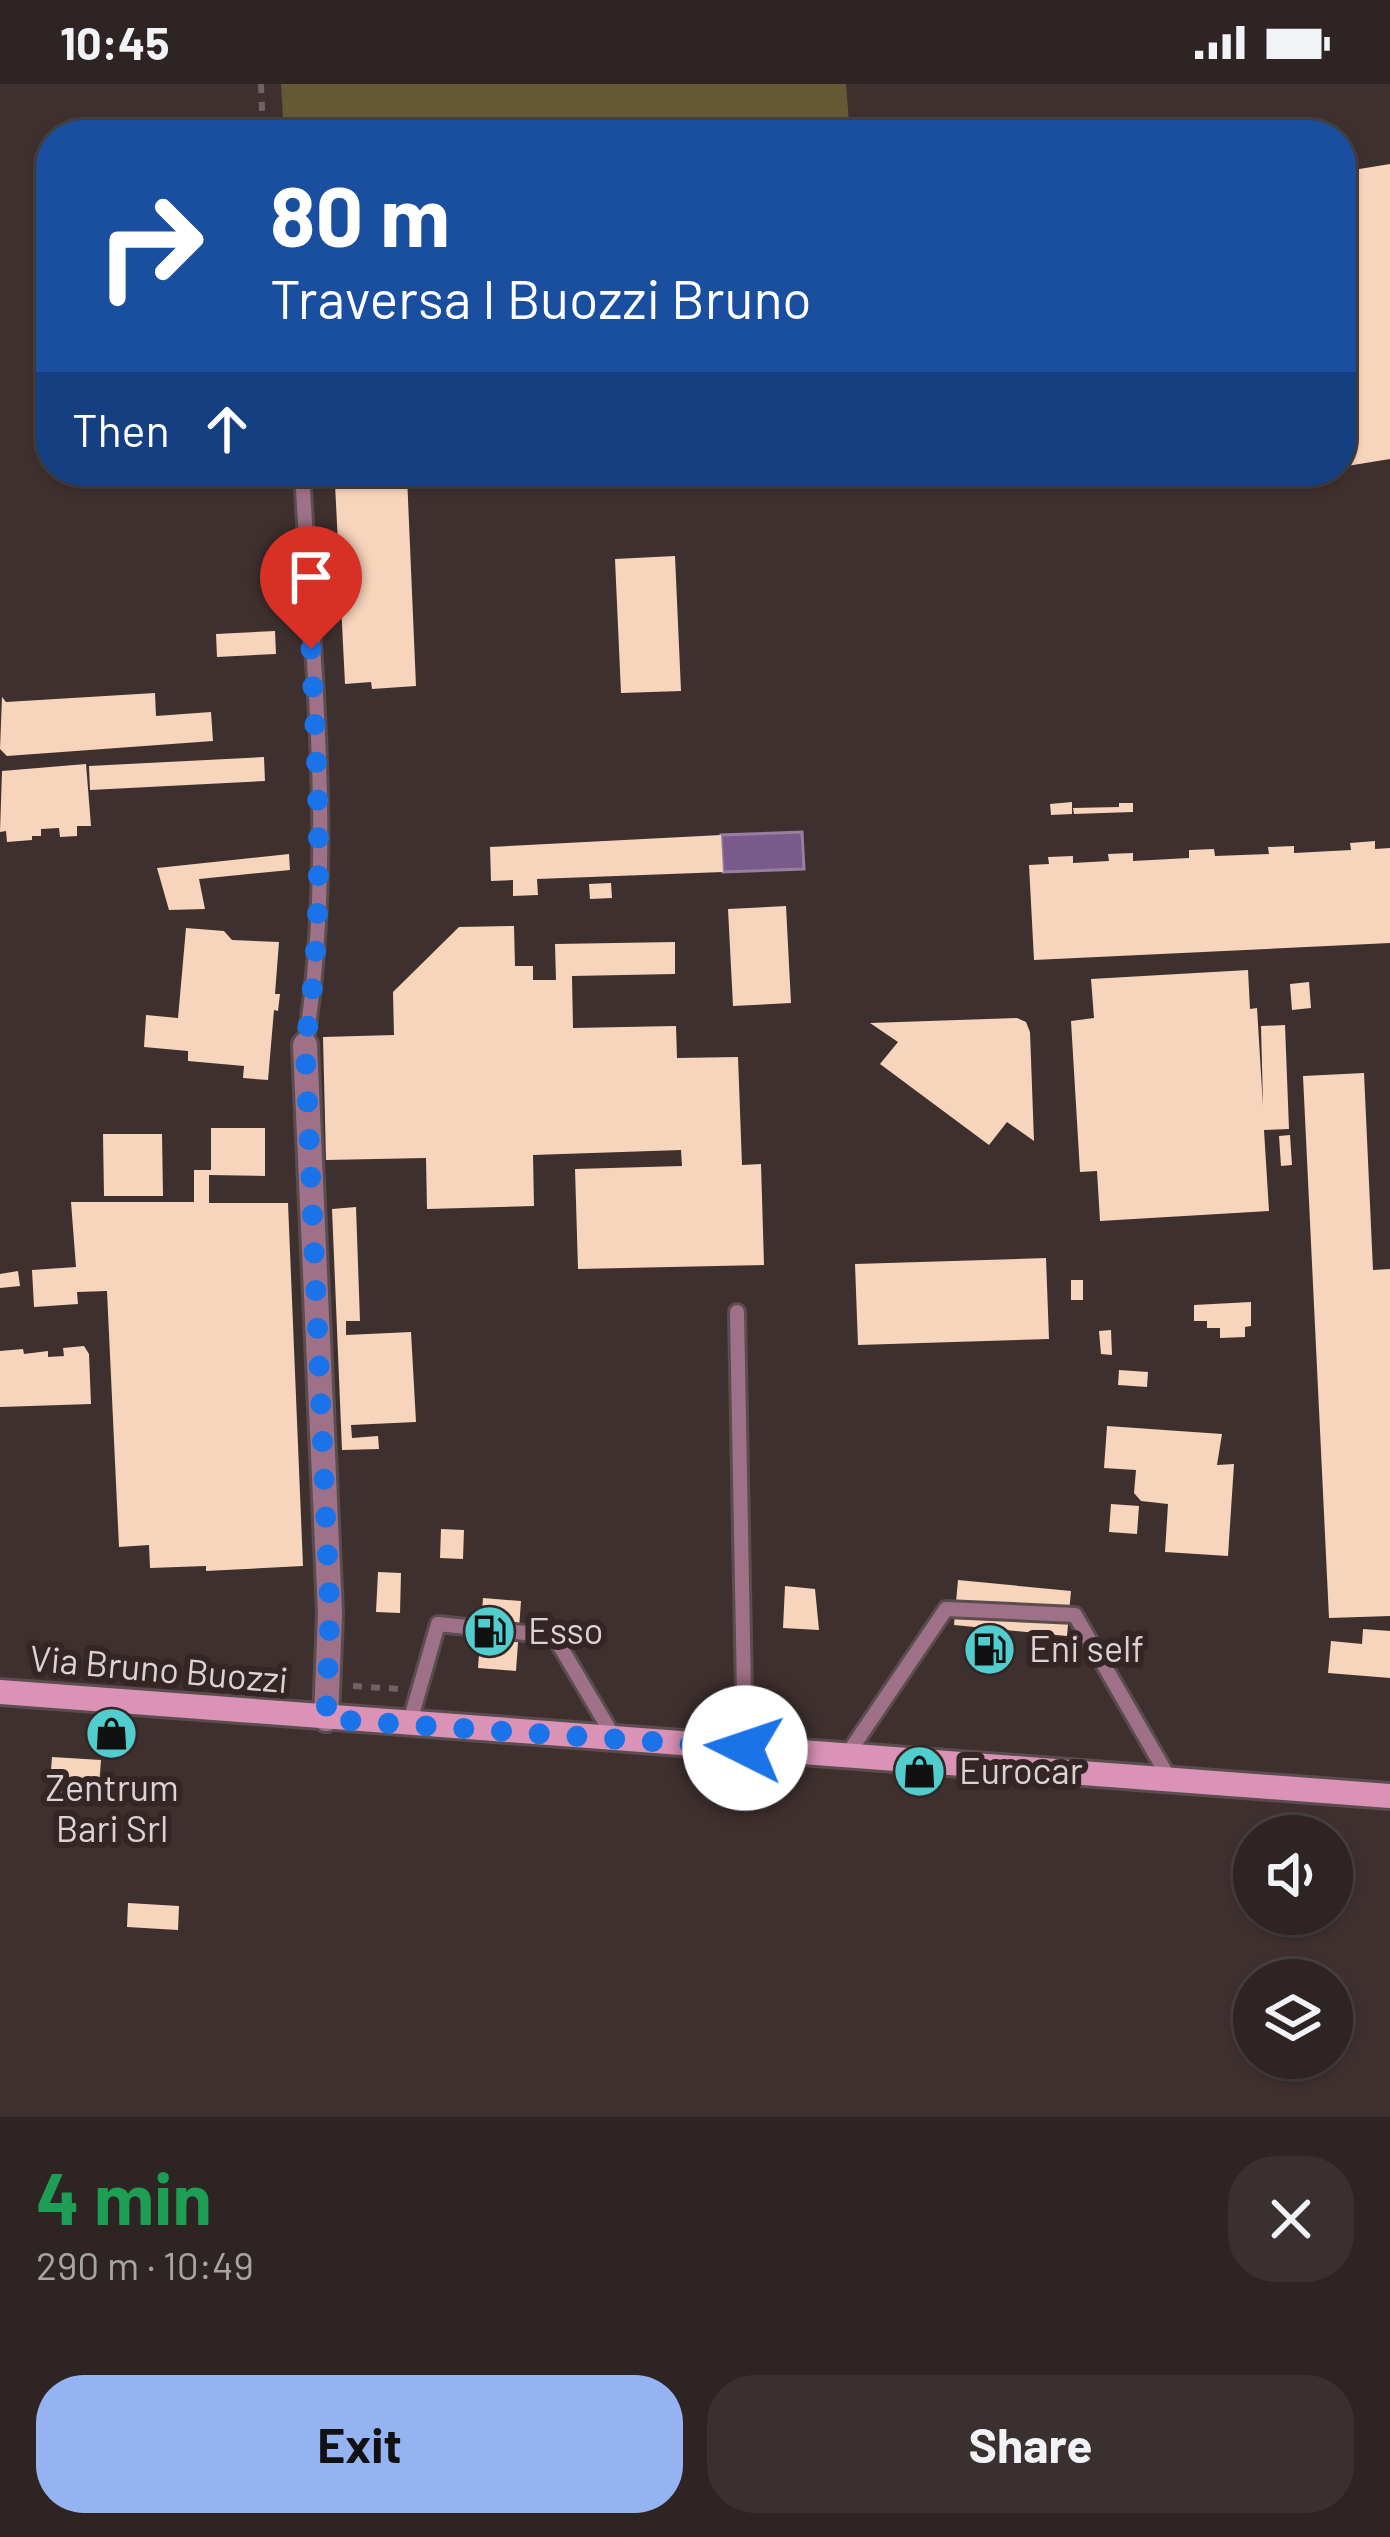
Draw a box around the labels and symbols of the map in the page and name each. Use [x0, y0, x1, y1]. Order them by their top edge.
pin [260, 526, 362, 649]
fuel station icon: Esso [461, 1603, 517, 1659]
place label: Esso [528, 1608, 604, 1651]
fuel station icon: Eni self [962, 1621, 1018, 1677]
place label: Eni self [1029, 1626, 1144, 1669]
street label: Via Bruno Buozzi [28, 1635, 290, 1700]
position arrow [682, 1685, 808, 1811]
shop icon: Zentrum Bari Srl [84, 1705, 140, 1761]
shop icon: Eurocar [892, 1743, 948, 1799]
place label: Eurocar [959, 1748, 1083, 1791]
place label: Zentrum Bari Srl [45, 1765, 179, 1849]

